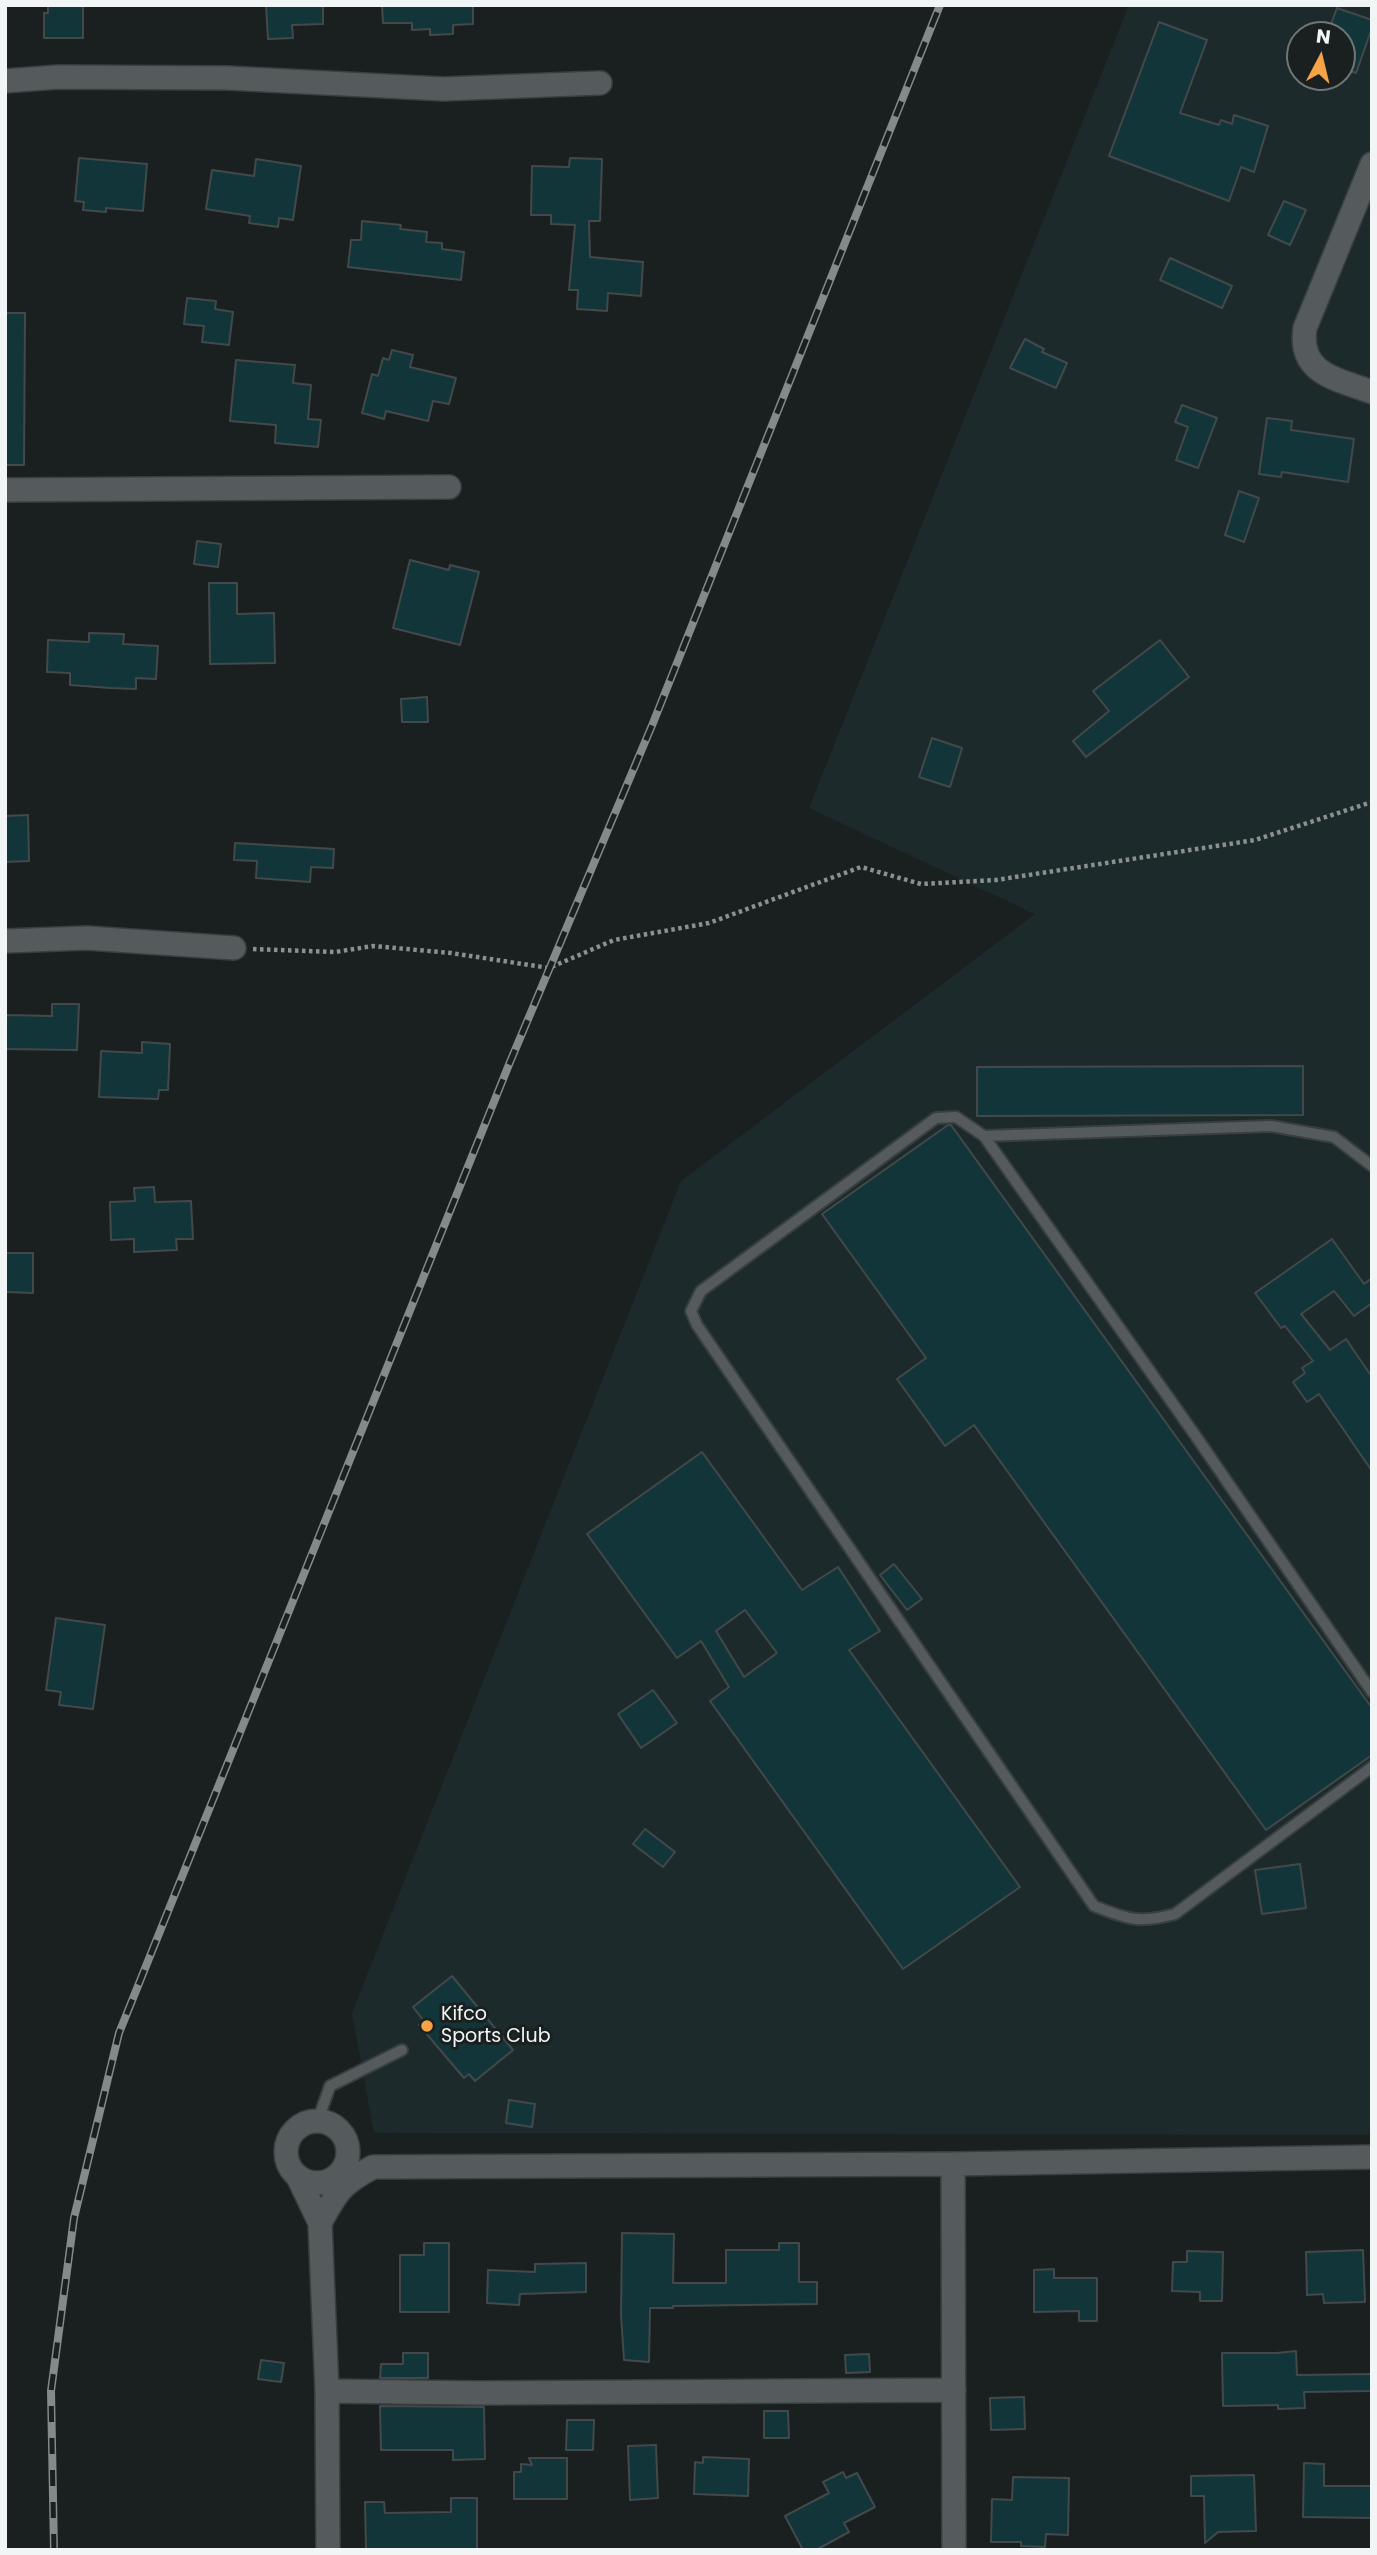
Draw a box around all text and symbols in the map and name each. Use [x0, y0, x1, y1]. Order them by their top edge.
north arrow [1286, 21, 1356, 91]
text: N [1315, 22, 1332, 51]
place label: Kifco Sports Club [441, 2004, 550, 2048]
marker: Kifco Sports Club [419, 2018, 435, 2034]

